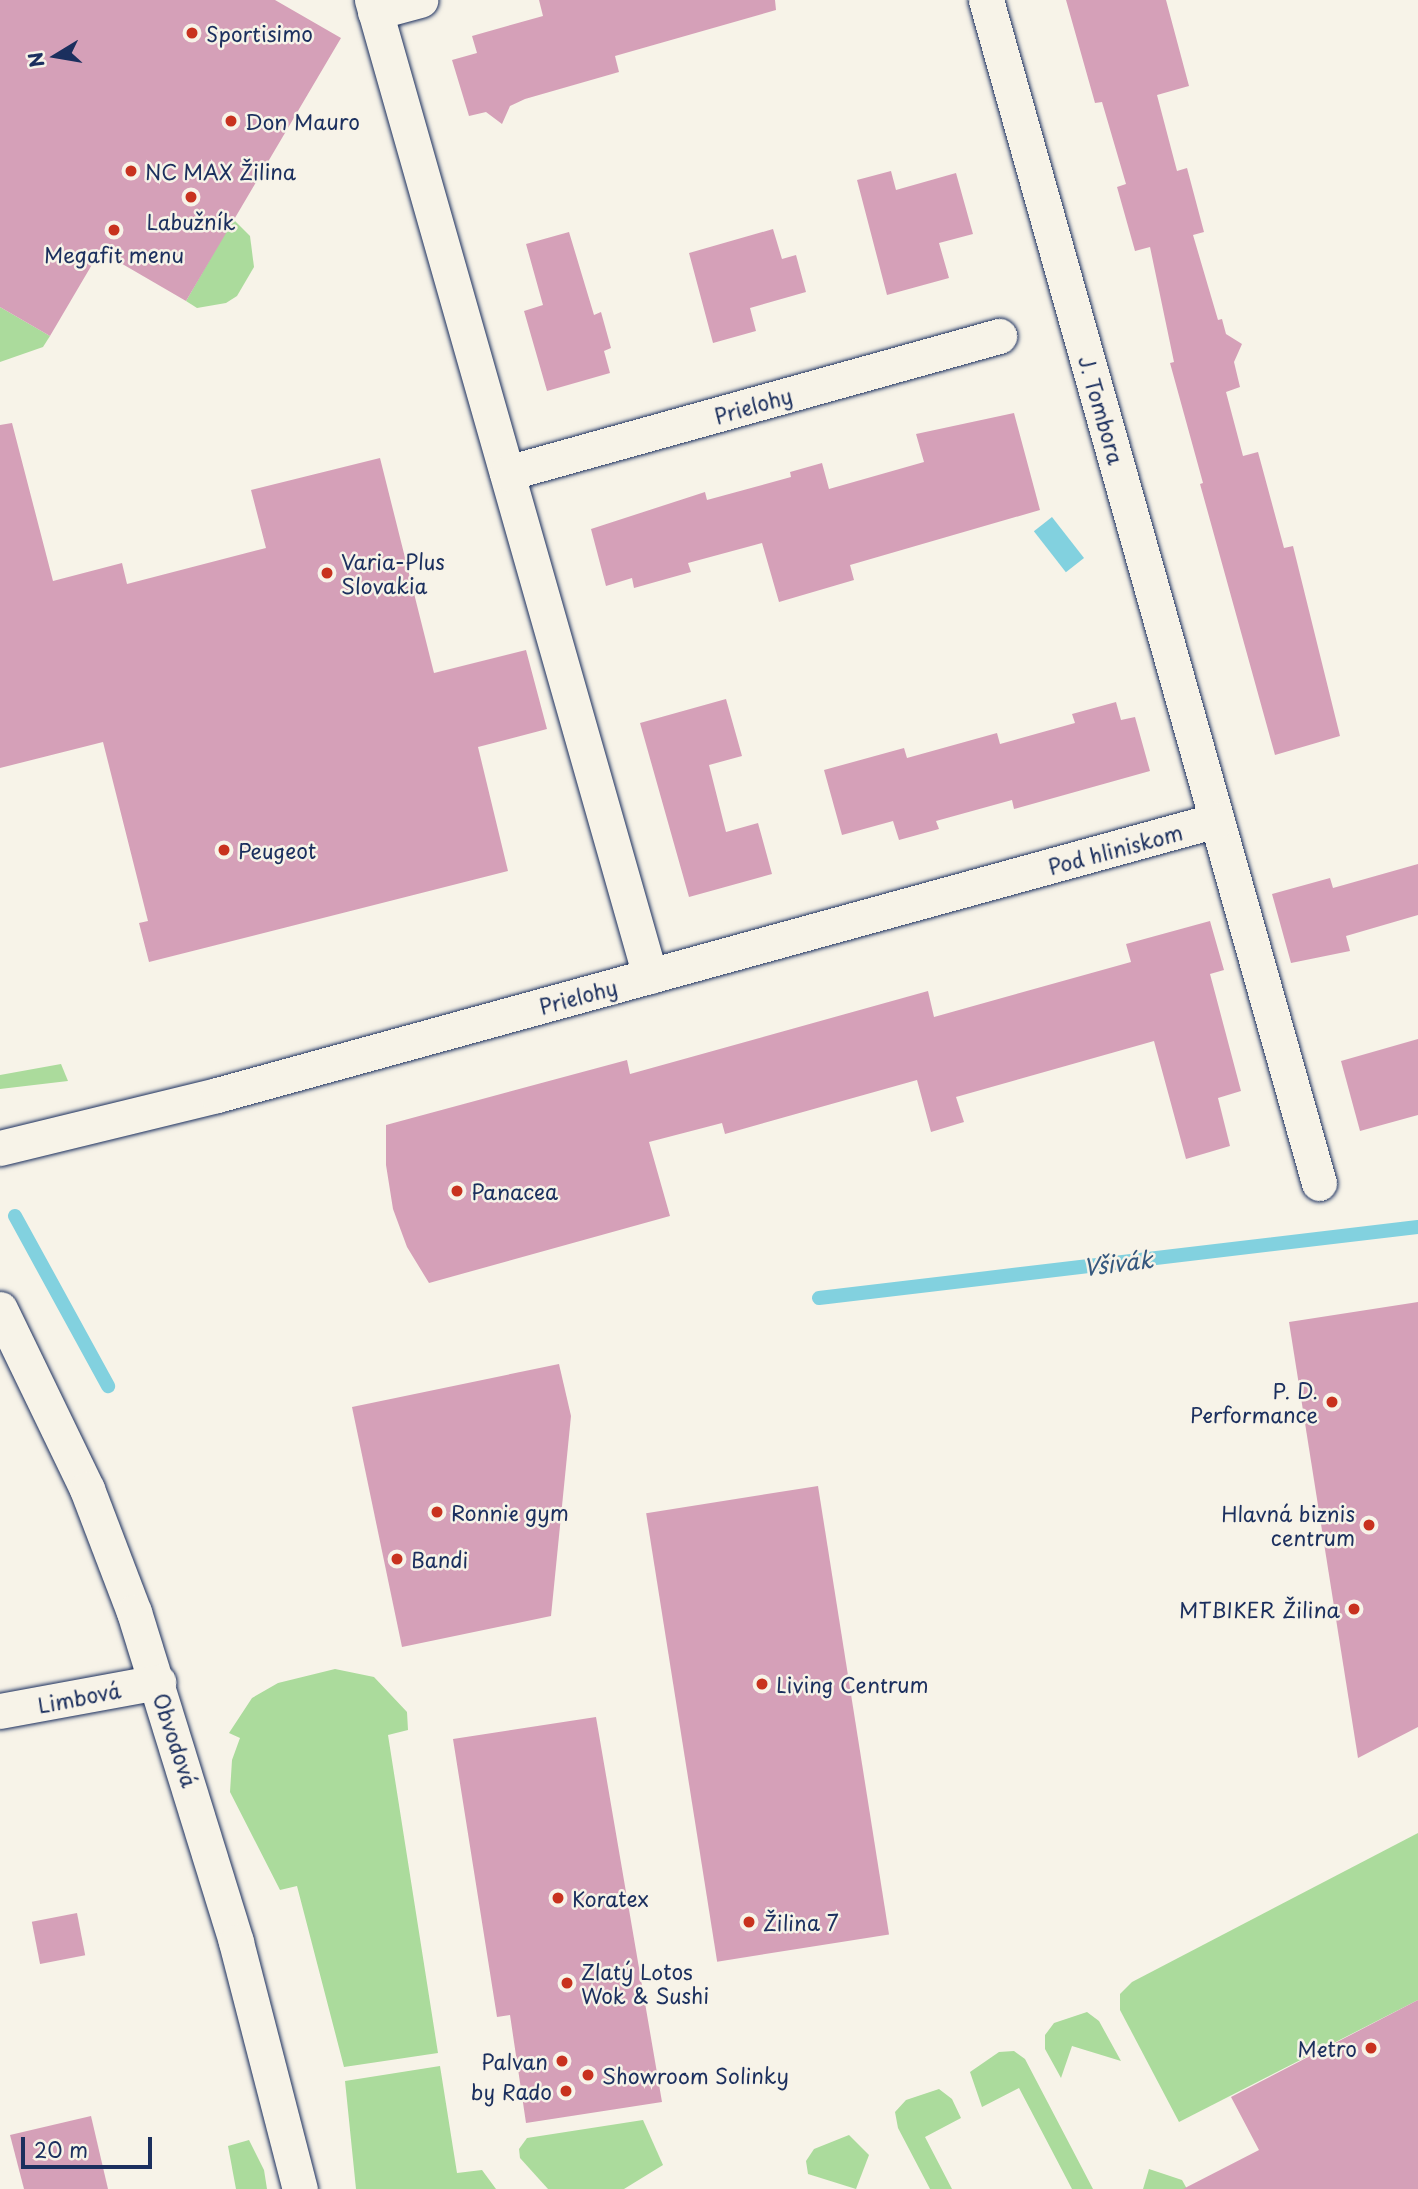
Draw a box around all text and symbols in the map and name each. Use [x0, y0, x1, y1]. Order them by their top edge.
place label: Sportisimo [206, 20, 313, 46]
north arrow [21, 21, 91, 91]
marker: Sportisimo [184, 25, 200, 41]
text: N [20, 50, 51, 70]
place label: Don Mauro [245, 108, 359, 134]
marker: Don Mauro [223, 113, 239, 129]
place label: NC MAX Žilina [145, 158, 297, 184]
marker: NC MAX Žilina [123, 163, 139, 179]
marker: Labužník [183, 189, 199, 205]
place label: Labužník [146, 208, 236, 234]
marker: Megafit menu [106, 222, 122, 238]
place label: Megafit menu [43, 241, 185, 267]
street label: J. Tombora [1074, 352, 1130, 468]
street label: Prielohy [711, 382, 795, 428]
place label: Varia-Plus Slovakia [341, 548, 445, 598]
marker: Varia-Plus Slovakia [319, 565, 335, 581]
street label: Pod hliniskom [1045, 819, 1185, 879]
place label: Peugeot [238, 837, 316, 863]
marker: Peugeot [216, 842, 232, 858]
street label: Prielohy [536, 973, 620, 1019]
place label: Panacea [471, 1178, 558, 1204]
marker: Panacea [449, 1183, 465, 1199]
water label: Všivák [1082, 1245, 1154, 1281]
place label: P. D. Performance [1190, 1377, 1318, 1427]
marker: P. D. Performance [1324, 1394, 1340, 1410]
place label: Ronnie gym [451, 1499, 570, 1525]
place label: Hlavná biznis centrum [1222, 1500, 1355, 1550]
marker: Ronnie gym [429, 1504, 445, 1520]
marker: Hlavná biznis centrum [1361, 1517, 1377, 1533]
place label: Bandi [411, 1546, 468, 1572]
marker: Bandi [389, 1551, 405, 1567]
place label: MTBIKER Žilina [1179, 1596, 1340, 1622]
marker: MTBIKER Žilina [1346, 1601, 1362, 1617]
place label: Living Centrum [776, 1671, 929, 1697]
marker: Living Centrum [754, 1676, 770, 1692]
street label: Limbová [35, 1677, 123, 1717]
street label: Obvodová [149, 1690, 203, 1790]
place label: Koratex [572, 1885, 649, 1911]
marker: Koratex [550, 1890, 566, 1906]
place label: Žilina 7 [763, 1909, 839, 1935]
marker: Žilina 7 [741, 1914, 757, 1930]
place label: Zlatý Lotos Wok & Sushi [581, 1958, 709, 2008]
marker: Zlatý Lotos Wok & Sushi [559, 1975, 575, 1991]
place label: Metro [1297, 2035, 1357, 2061]
marker: Metro [1363, 2040, 1379, 2056]
place label: Palvan [481, 2048, 548, 2074]
marker: Palvan [554, 2053, 570, 2069]
place label: Showroom Solinky [602, 2062, 790, 2088]
marker: Showroom Solinky [580, 2067, 596, 2083]
place label: by Rado [470, 2078, 552, 2104]
marker: by Rado [558, 2083, 574, 2099]
scale bar [24, 2122, 156, 2166]
text: 20 m [34, 2133, 88, 2165]

